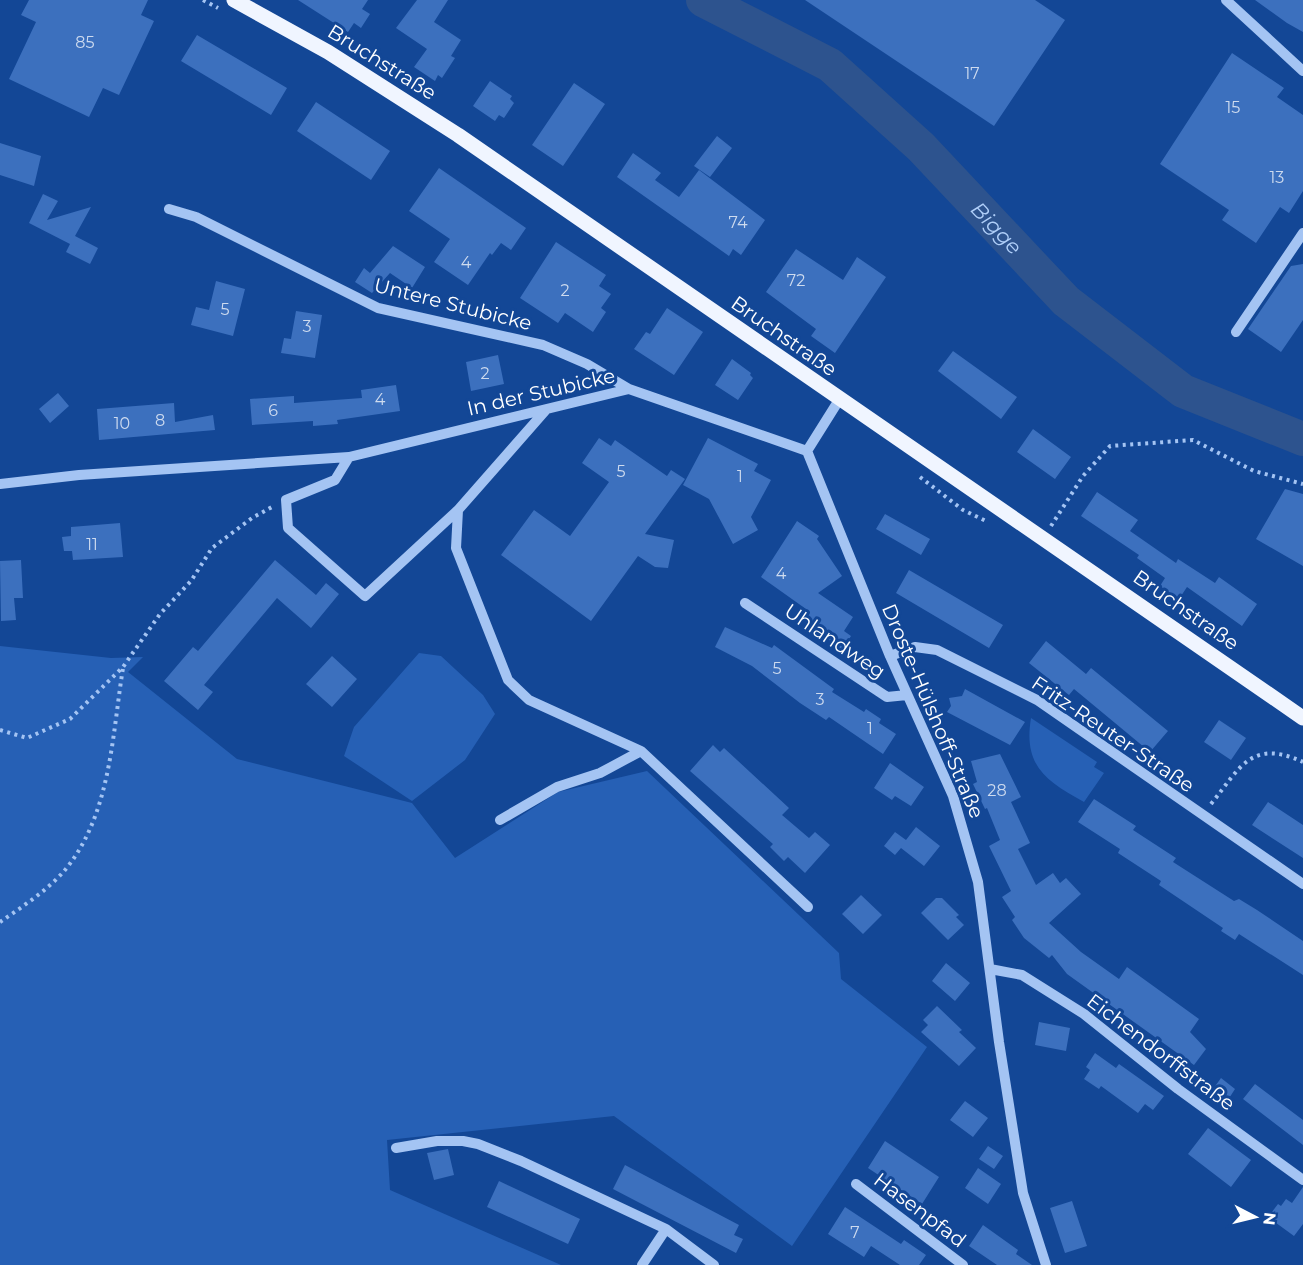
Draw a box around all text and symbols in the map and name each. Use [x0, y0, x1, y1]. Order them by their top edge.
street label: Bruchstraße [323, 19, 441, 105]
house number: 85 [75, 33, 95, 52]
house number: 17 [964, 64, 980, 83]
house number: 15 [1226, 98, 1240, 117]
house number: 13 [1270, 168, 1284, 187]
water label: Bigge [966, 196, 1028, 259]
house number: 74 [729, 213, 748, 232]
house number: 4 [461, 253, 472, 272]
house number: 72 [787, 271, 805, 290]
street label: Untere Stubicke [372, 273, 534, 335]
house number: 2 [560, 281, 570, 300]
street label: Bruchstraße [727, 291, 841, 381]
house number: 5 [220, 300, 230, 319]
house number: 3 [302, 317, 312, 336]
street label: In der Stubicke [465, 363, 617, 421]
house number: 2 [480, 364, 490, 383]
house number: 4 [375, 390, 386, 409]
house number: 6 [268, 401, 278, 420]
house number: 8 [155, 411, 165, 430]
house number: 10 [114, 414, 130, 433]
house number: 5 [616, 462, 626, 481]
house number: 1 [737, 467, 743, 486]
house number: 11 [86, 535, 98, 554]
house number: 4 [776, 564, 787, 583]
street label: Bruchstraße [1129, 565, 1243, 655]
street label: Uhlandweg [780, 598, 890, 684]
street label: Droste-Hülshoff-Straße [877, 600, 989, 822]
house number: 5 [772, 659, 782, 678]
street label: Fritz-Reuter-Straße [1027, 671, 1199, 797]
house number: 3 [815, 690, 825, 709]
house number: 1 [867, 719, 873, 738]
house number: 28 [987, 781, 1007, 800]
street label: Eichendorffstraße [1082, 989, 1240, 1115]
street label: Hasenpfad [869, 1168, 971, 1252]
north arrow [1225, 1187, 1285, 1247]
text: N [1259, 1211, 1280, 1226]
house number: 7 [850, 1223, 860, 1242]

